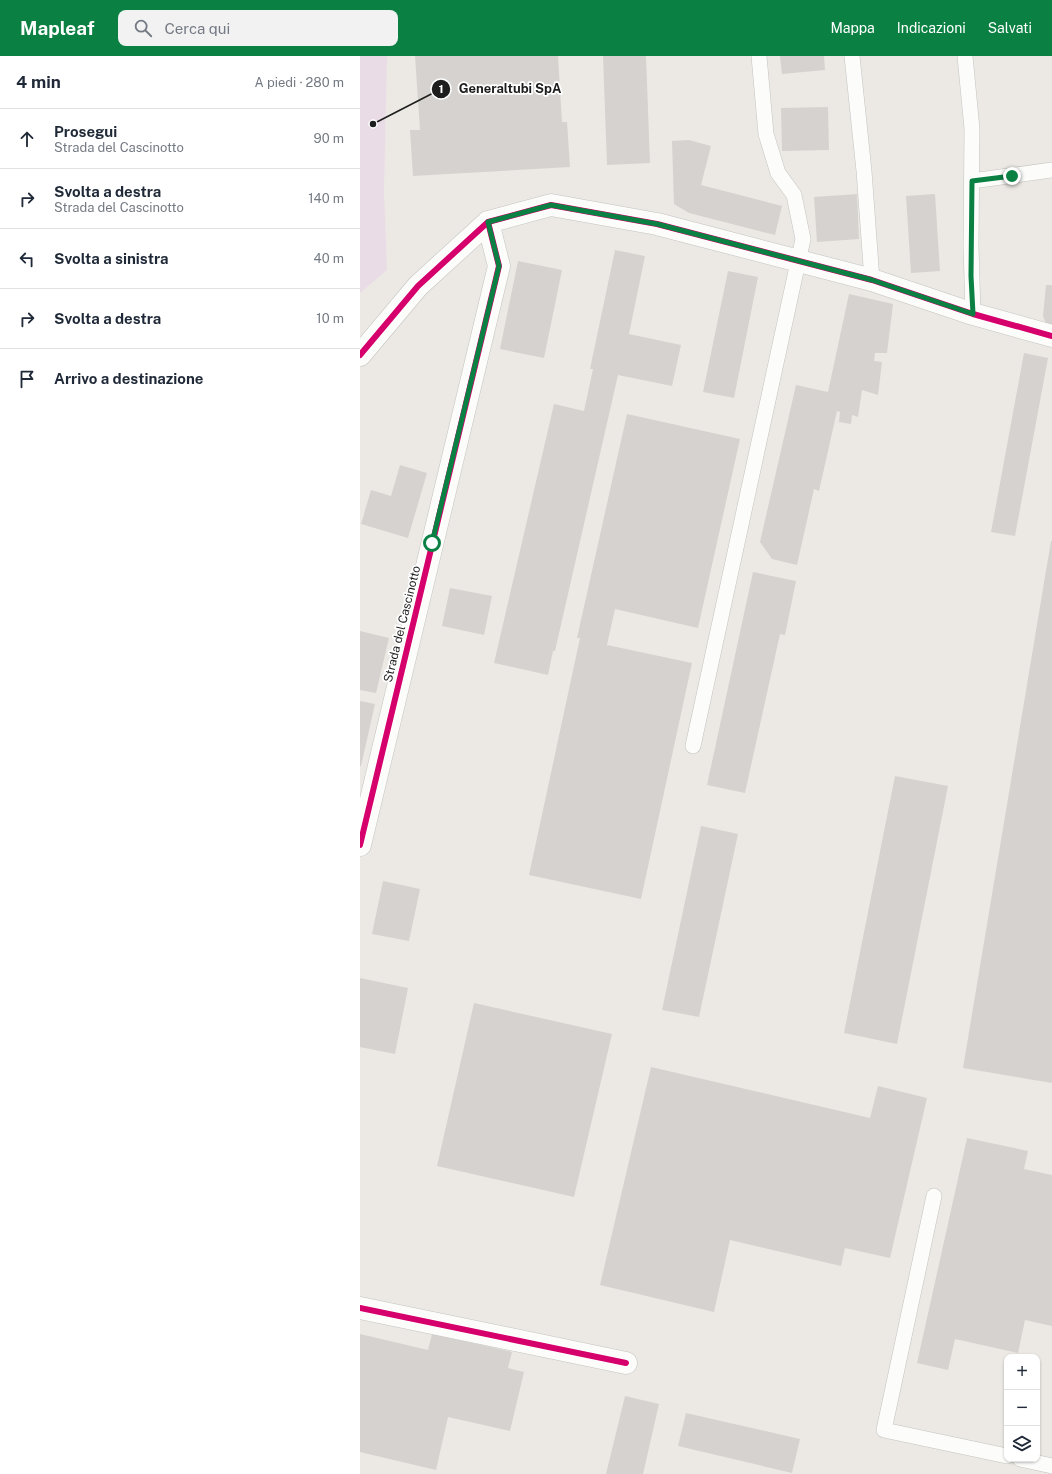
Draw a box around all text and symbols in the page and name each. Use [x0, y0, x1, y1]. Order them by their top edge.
search box [118, 10, 398, 46]
text: Mapleaf [20, 17, 94, 39]
icon: search [132, 17, 154, 39]
text: Cerca qui [164, 20, 230, 37]
text: Mappa [830, 20, 875, 36]
text: Indicazioni [897, 20, 966, 36]
text: Salvati [988, 20, 1032, 36]
text: 4 min [16, 72, 61, 92]
text: A piedi · 280 m [255, 75, 344, 90]
callout: Generaltubi SpA [431, 76, 570, 101]
text: Generaltubi SpA [459, 81, 562, 96]
text: 1 [438, 82, 444, 96]
text: Prosegui [54, 123, 117, 140]
icon: ahead [16, 128, 38, 150]
text: 90 m [314, 131, 344, 146]
text: Strada del Cascinotto [54, 140, 184, 155]
route end [1003, 167, 1021, 185]
text: Svolta a destra [54, 183, 161, 200]
icon: right [16, 188, 38, 210]
text: 140 m [308, 191, 344, 206]
text: Strada del Cascinotto [54, 200, 184, 215]
icon: left [16, 248, 38, 270]
text: Svolta a sinistra [54, 250, 168, 267]
text: 40 m [313, 251, 344, 266]
icon: right [16, 308, 38, 330]
text: Svolta a destra [54, 310, 161, 327]
text: 10 m [316, 311, 344, 326]
icon: arrive [16, 368, 38, 390]
text: Arrivo a destinazione [54, 370, 203, 387]
route start [423, 534, 441, 552]
street label: Strada del Cascinotto [381, 564, 423, 684]
map controls [1004, 1354, 1040, 1462]
button: + [1004, 1354, 1040, 1390]
button: − [1004, 1390, 1040, 1426]
button: layers [1004, 1426, 1040, 1462]

